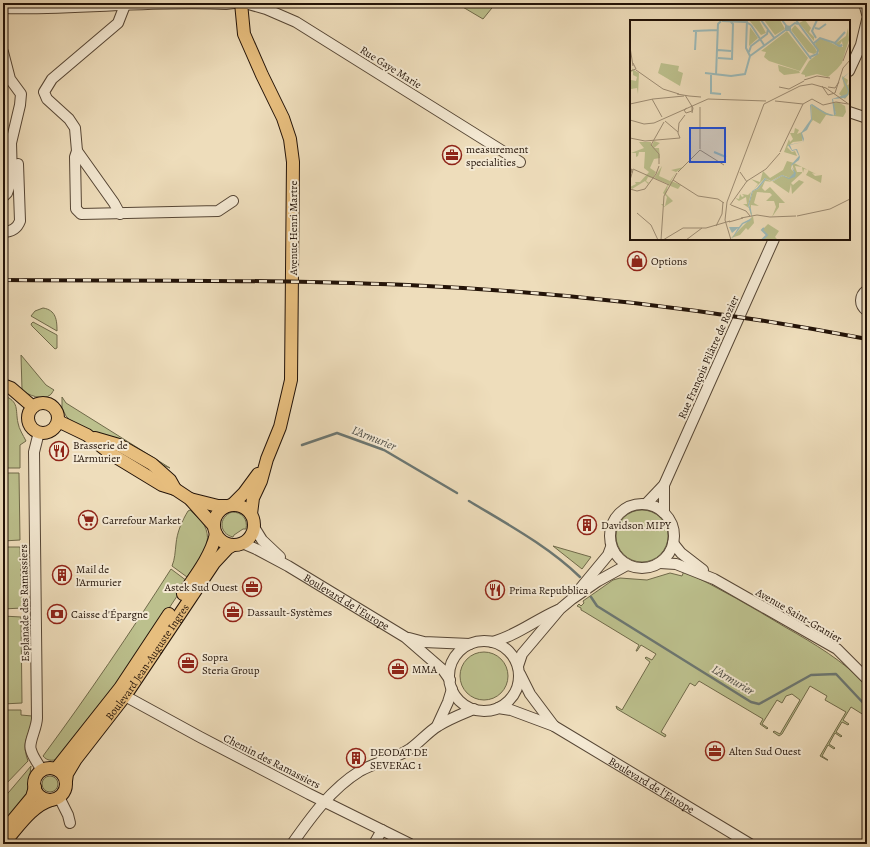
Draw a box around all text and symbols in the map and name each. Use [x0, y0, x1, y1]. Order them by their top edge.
inset map [630, 20, 850, 240]
street label: Rue Gaye Marie [357, 43, 424, 92]
place label: measurement specialities [466, 142, 529, 170]
office icon: measurement specialities [441, 144, 463, 166]
street label: Avenue Henri Martre [286, 181, 301, 276]
shop icon: Options [626, 250, 648, 272]
place label: Options [651, 254, 687, 269]
street label: Rue François Pilâtre de Rozier [674, 293, 742, 421]
water label: L'Armurier [349, 422, 399, 454]
place label: Brasserie de L'Armurier [73, 438, 128, 466]
restaurant icon: Brasserie de L'Armurier [48, 440, 70, 462]
supermarket icon: Carrefour Market [77, 509, 99, 531]
place label: Carrefour Market [102, 513, 181, 528]
building icon: Davidson MIPY [576, 514, 598, 536]
place label: Davidson MIPY [601, 518, 672, 533]
street label: Esplanade des Ramassiers [16, 544, 33, 662]
place label: Mail de l'Armurier [76, 562, 122, 590]
building icon: Mail de l'Armurier [51, 564, 73, 586]
street label: Boulevard de l'Europe [301, 570, 392, 634]
office icon: Astek Sud Ouest [241, 576, 263, 598]
restaurant icon: Prima Repubblica [484, 579, 506, 601]
place label: Astek Sud Ouest [164, 580, 238, 595]
place label: Prima Repubblica [509, 583, 589, 598]
street label: Avenue Saint-Granier [752, 584, 845, 646]
street label: Boulevard Jean-Auguste Ingres [102, 601, 193, 723]
office icon: Dassault-Systèmes [222, 601, 244, 623]
bank icon: Caisse d'Épargne [46, 603, 68, 625]
place label: Dassault-Systèmes [247, 605, 332, 620]
place label: Caisse d'Épargne [71, 607, 148, 622]
place label: Sopra Steria Group [202, 650, 260, 678]
office icon: Sopra Steria Group [177, 652, 199, 674]
office icon: MMA [387, 658, 409, 680]
water label: L'Armurier [709, 661, 758, 699]
place label: MMA [412, 662, 438, 677]
street label: Chemin des Ramassiers [221, 730, 323, 792]
office icon: Alten Sud Ouest [704, 740, 726, 762]
place label: Alten Sud Ouest [728, 744, 801, 759]
place label: DEODAT DE SEVERAC 1 [370, 745, 428, 773]
building icon: DEODAT DE SEVERAC 1 [345, 747, 367, 769]
street label: Boulevard de l'Europe [606, 754, 697, 817]

